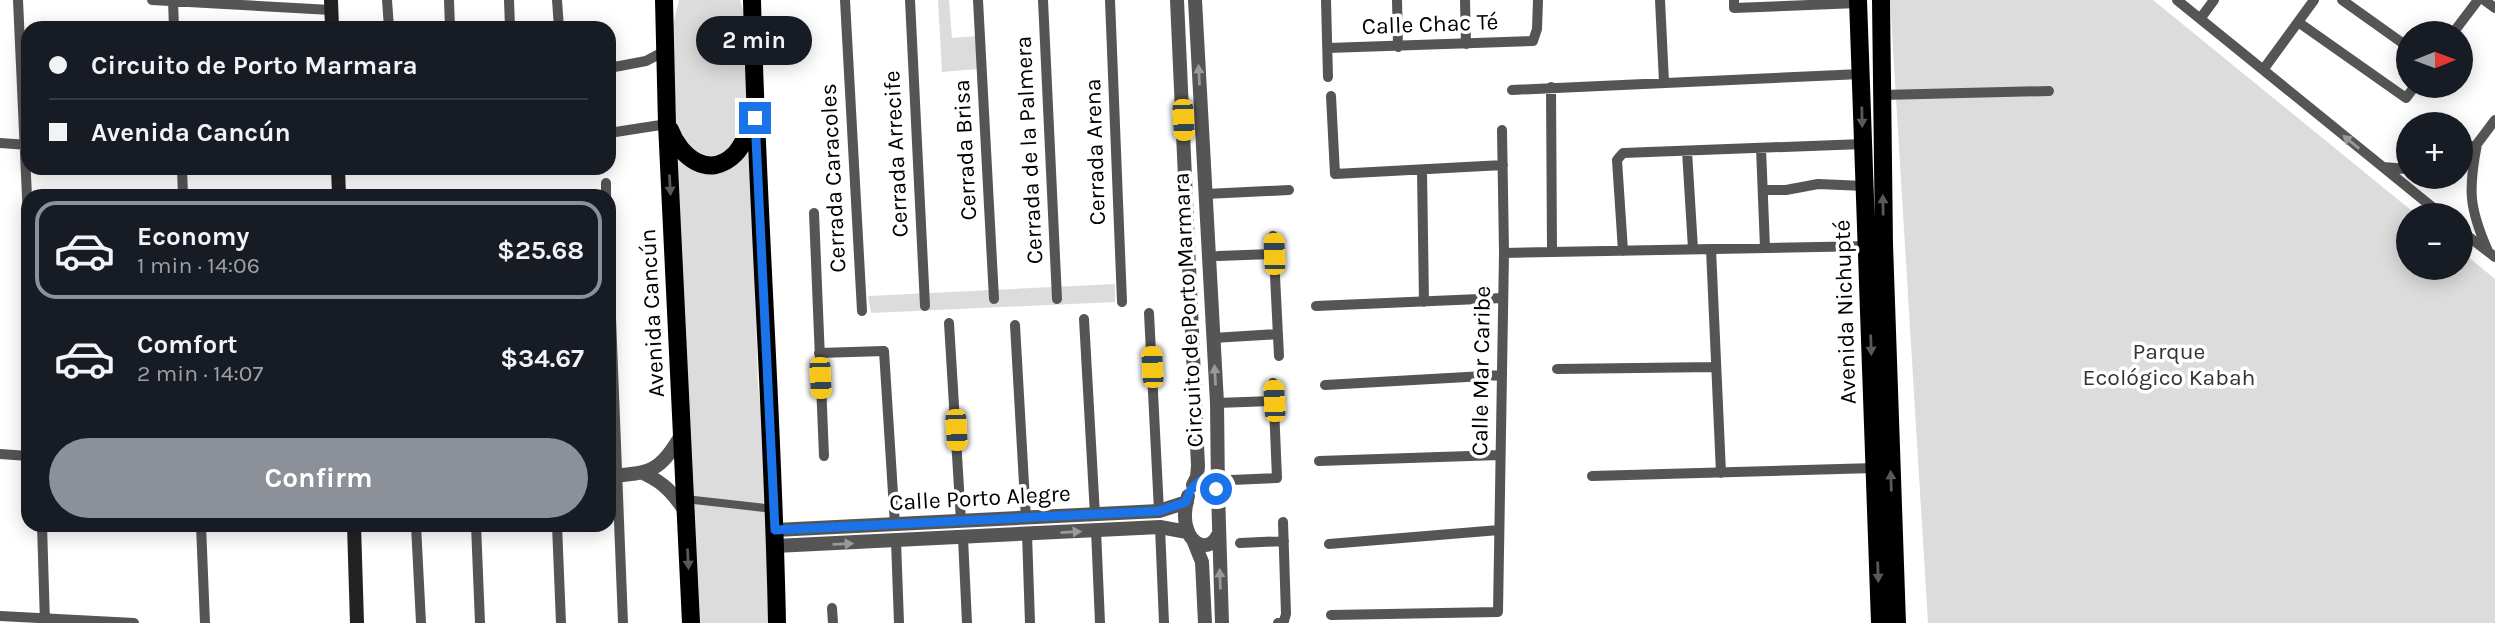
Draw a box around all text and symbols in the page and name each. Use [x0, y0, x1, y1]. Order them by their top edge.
street label: Calle Chac Té [1361, 8, 1499, 40]
callout: 2 min [697, 17, 813, 66]
north arrow [2396, 21, 2473, 98]
map controls [2396, 21, 2473, 280]
text: 2 min [722, 27, 786, 54]
street label: Cerrada de la Palmera [1010, 35, 1048, 265]
text: Circuito de Porto Marmara [91, 50, 418, 81]
one-way arrow [1194, 63, 1205, 85]
street label: Cerrada Arrecife [878, 70, 914, 238]
street label: Cerrada Arena [1079, 78, 1111, 226]
street label: Cerrada Brisa [948, 79, 982, 221]
street label: Cerrada Caracoles [815, 83, 851, 273]
car [1172, 98, 1195, 142]
route end [739, 102, 771, 134]
one-way arrow [1857, 106, 1868, 128]
button: + [2396, 112, 2473, 189]
text: Avenida Cancún [91, 117, 291, 148]
one-way arrow [2342, 135, 2359, 150]
street label: Circuito de Porto Marmara [1167, 172, 1209, 448]
one-way arrow [665, 174, 676, 196]
one-way arrow [1878, 194, 1889, 216]
button: − [2396, 203, 2473, 280]
icon: car [53, 219, 116, 282]
street label: Avenida Nichupté [1828, 219, 1862, 405]
text: Economy [137, 221, 249, 252]
street label: Avenida Cancún [634, 228, 670, 398]
car [1263, 233, 1286, 275]
text: $25.68 [497, 235, 584, 266]
text: 1 min · 14:06 [137, 252, 260, 279]
street label: Calle Mar Caribe [1466, 286, 1496, 456]
icon: car [53, 327, 116, 390]
text: Comfort [137, 329, 238, 360]
one-way arrow [1865, 334, 1876, 356]
park label: Parque Ecológico Kabah [2083, 338, 2255, 391]
text: $34.67 [500, 343, 584, 374]
car [1141, 345, 1164, 389]
car [809, 356, 832, 400]
text: 2 min · 14:07 [137, 360, 263, 387]
one-way arrow [1210, 364, 1221, 386]
car [1263, 379, 1286, 423]
car [945, 408, 968, 452]
button: Confirm [49, 438, 588, 518]
one-way arrow [1885, 470, 1896, 492]
route start [1200, 473, 1232, 505]
street label: Calle Porto Alegre [889, 480, 1071, 516]
one-way arrow [1060, 526, 1082, 537]
one-way arrow [833, 538, 855, 549]
one-way arrow [682, 549, 693, 571]
one-way arrow [1873, 561, 1884, 583]
one-way arrow [1215, 568, 1226, 590]

